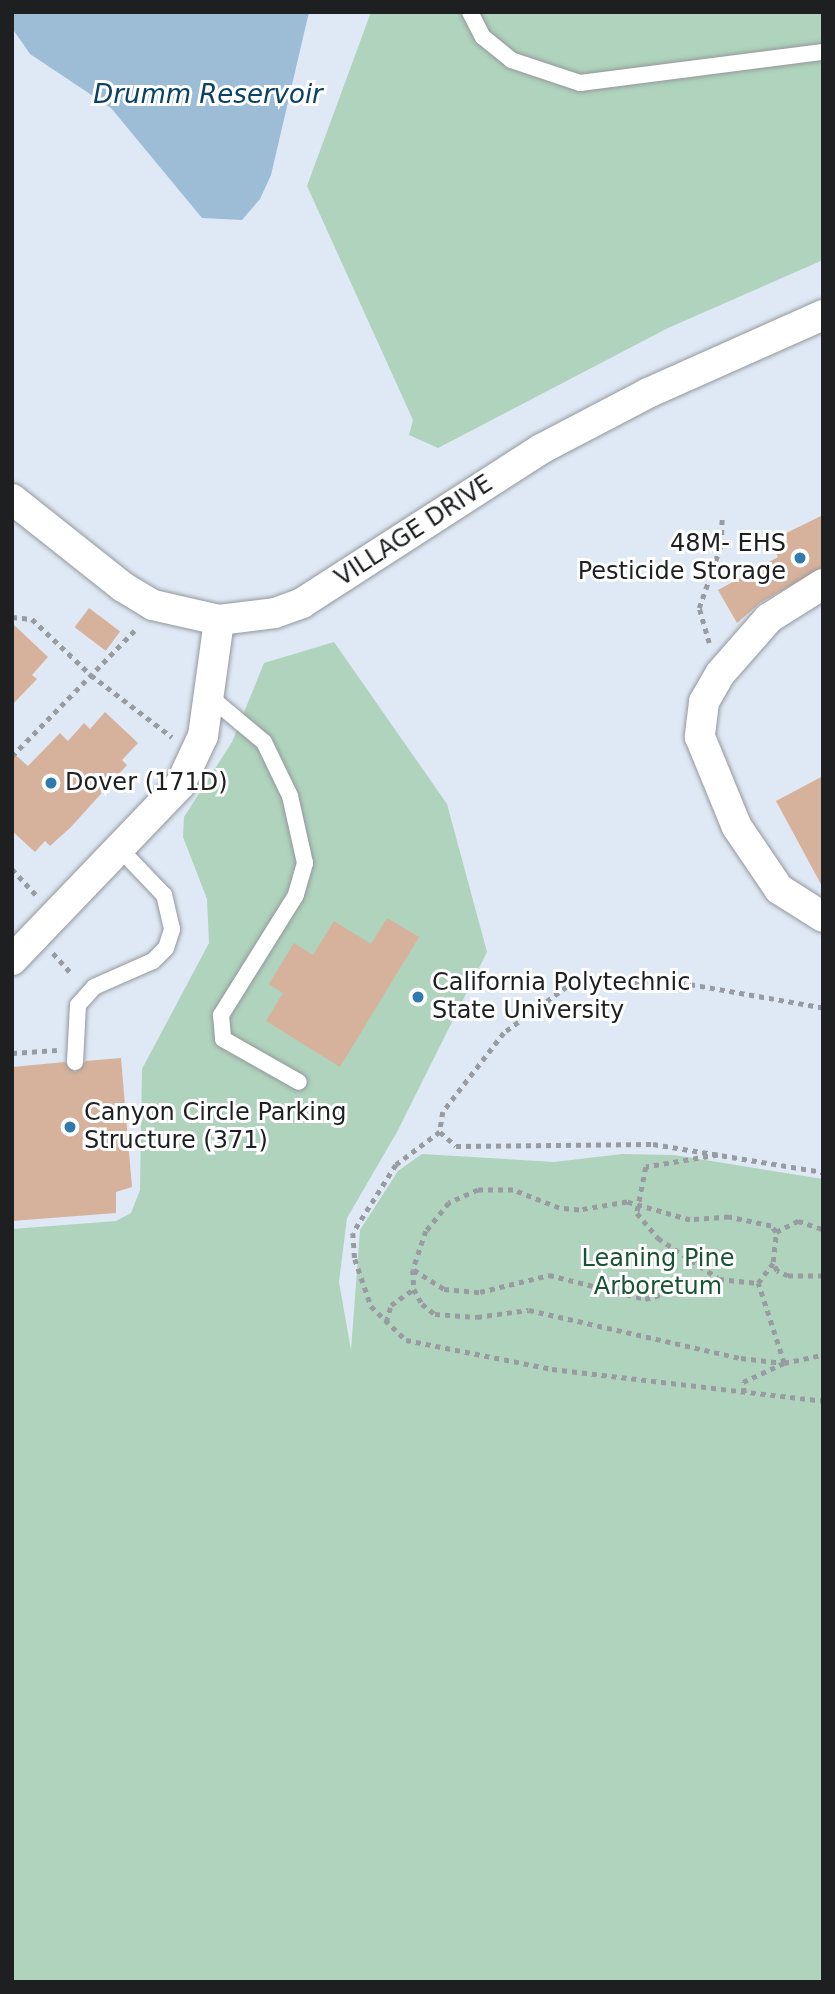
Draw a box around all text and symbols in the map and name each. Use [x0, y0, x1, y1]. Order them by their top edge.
water label: Drumm Reservoir [93, 79, 323, 111]
street label: VILLAGE DRIVE [330, 469, 498, 593]
place label: 48M- EHS Pesticide Storage [578, 530, 786, 586]
marker: 48M- EHS Pesticide Storage [792, 550, 808, 566]
place label: Dover (171D) [65, 769, 228, 797]
marker: Dover (171D) [43, 775, 59, 791]
place label: California Polytechnic State University [432, 969, 690, 1025]
marker: California Polytechnic State University [410, 989, 426, 1005]
place label: Canyon Circle Parking Structure (371) [84, 1099, 346, 1155]
marker: Canyon Circle Parking Structure (371) [62, 1119, 78, 1135]
park label: Leaning Pine Arboretum [582, 1245, 734, 1301]

